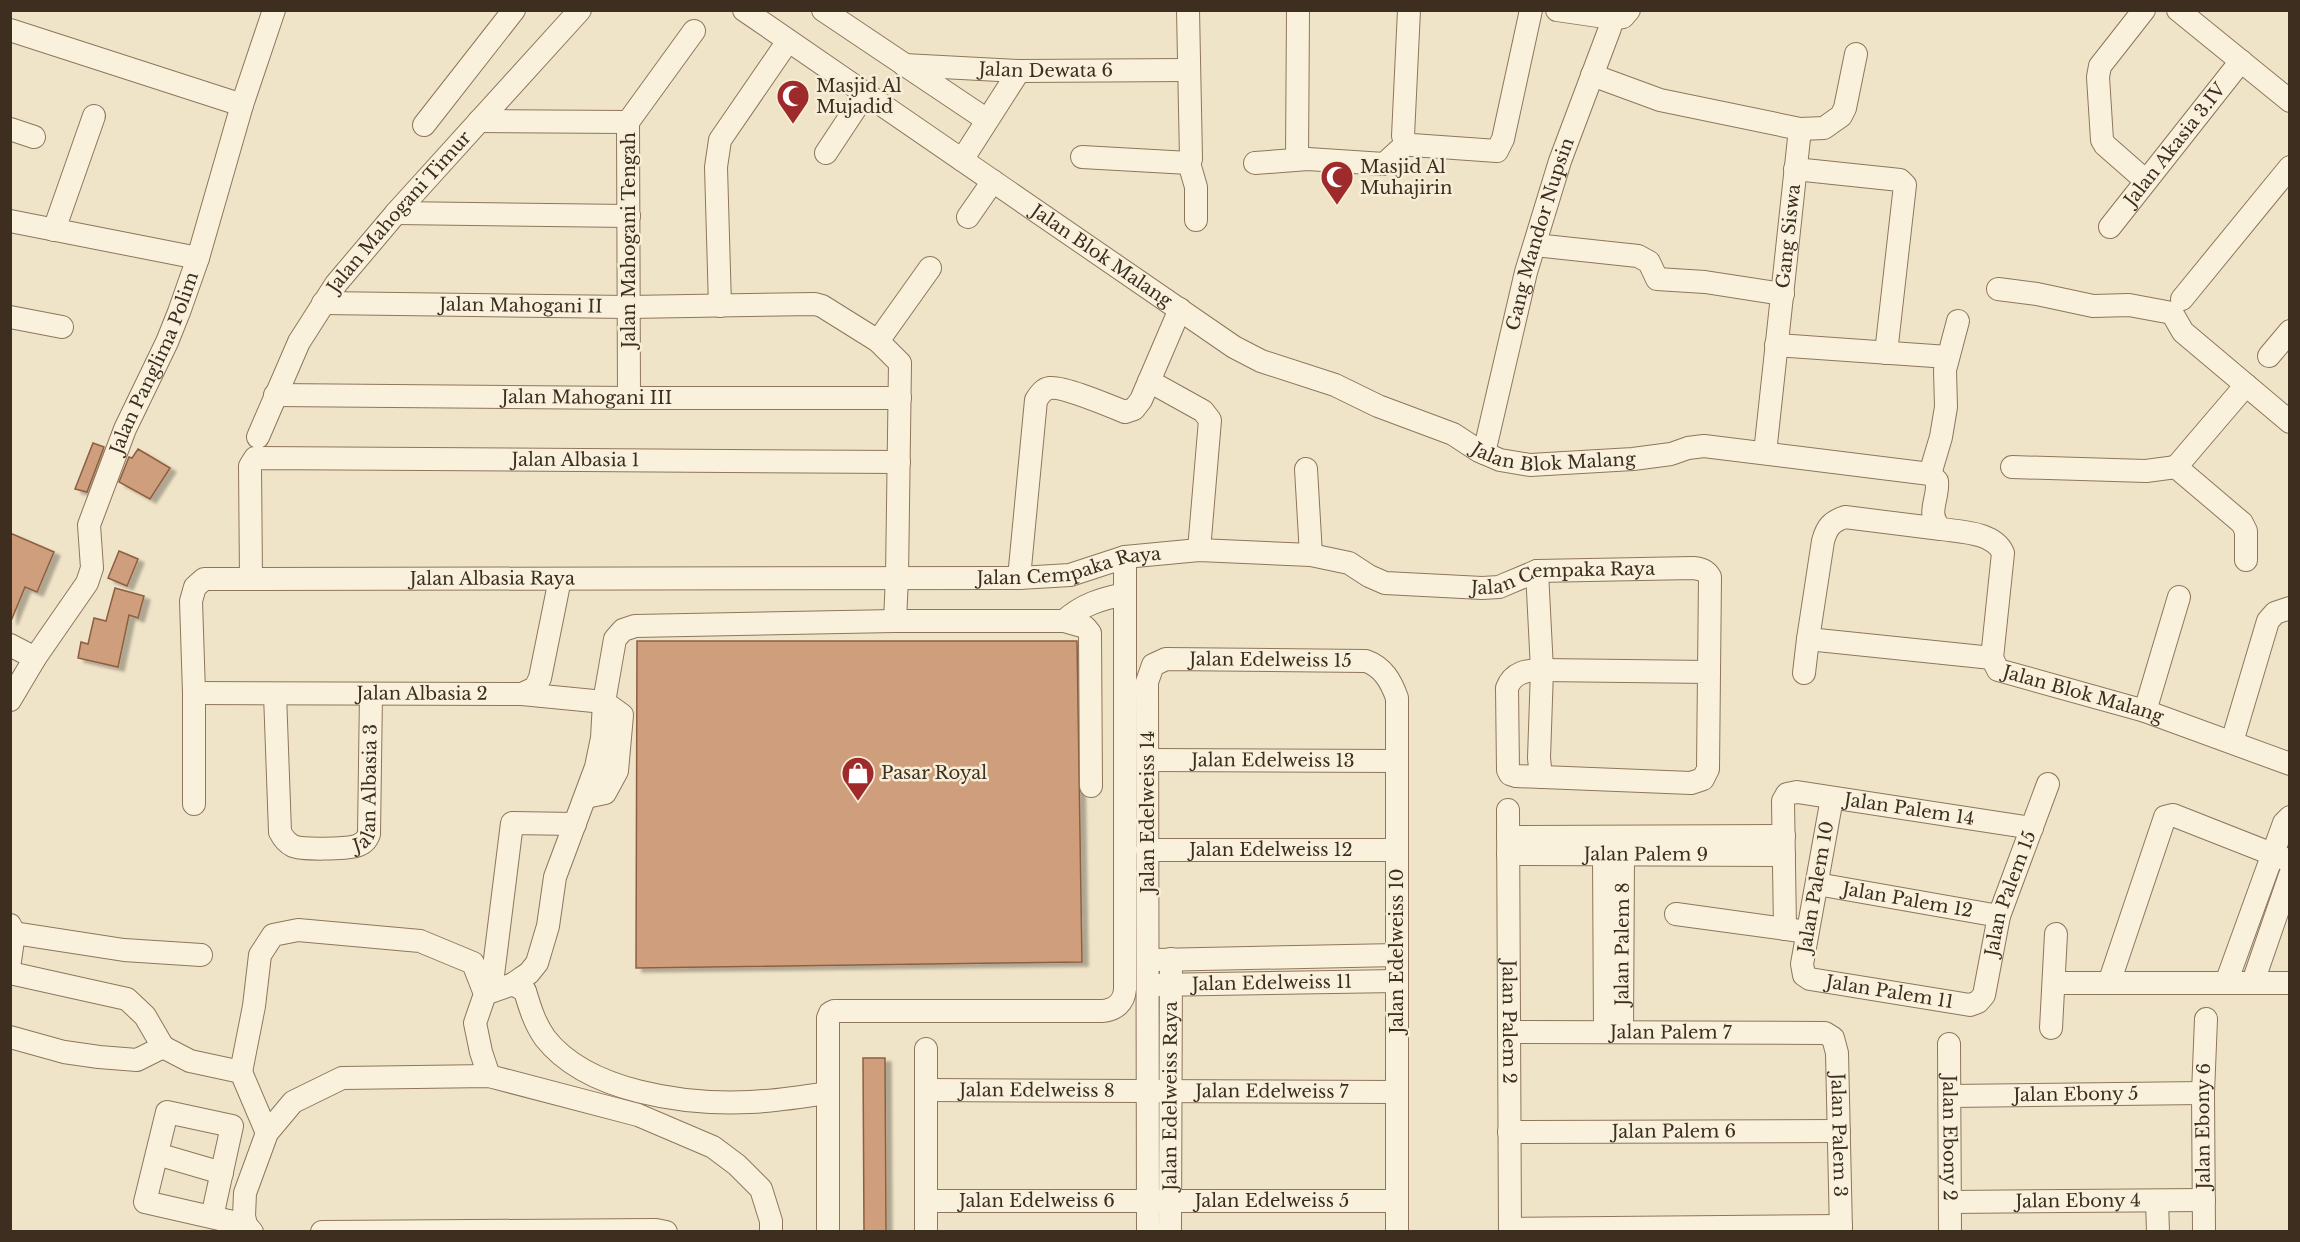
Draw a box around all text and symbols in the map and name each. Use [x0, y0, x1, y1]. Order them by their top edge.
street label: Jalan Dewata 6 [976, 58, 1113, 82]
place label: Masjid Al Mujadid [816, 75, 902, 118]
mosque icon: Masjid Al Mujadid [775, 78, 811, 125]
street label: Jalan Akasia 3.IV [2118, 78, 2231, 212]
street label: Jalan Mahogani Timur [321, 126, 476, 298]
street label: Jalan Mahogani Tengah [618, 132, 640, 350]
street label: Gang Mandor Nupsin [1502, 135, 1579, 333]
place label: Masjid Al Muhajirin [1360, 156, 1452, 199]
mosque icon: Masjid Al Muhajirin [1319, 159, 1355, 206]
street label: Gang Siswa [1772, 183, 1805, 290]
street label: Jalan Blok Malang [1025, 199, 1176, 312]
street label: Jalan Panglima Polim [105, 269, 203, 459]
street label: Jalan Mahogani II [437, 293, 603, 318]
street label: Jalan Mahogani III [500, 386, 672, 409]
street label: Jalan Blok Malang [1466, 437, 1637, 476]
street label: Jalan Albasia 1 [509, 449, 640, 471]
street label: Jalan Cempaka Raya [975, 543, 1162, 589]
street label: Jalan Cempaka Raya [1468, 558, 1655, 599]
street label: Jalan Albasia Raya [408, 568, 575, 590]
street label: Jalan Edelweiss 15 [1187, 648, 1352, 672]
street label: Jalan Blok Malang [1999, 660, 2167, 728]
street label: Jalan Albasia 2 [354, 682, 488, 705]
street label: Jalan Albasia 3 [349, 724, 382, 858]
street label: Jalan Edelweiss 14 [1137, 731, 1159, 895]
street label: Jalan Edelweiss 13 [1189, 749, 1355, 772]
shop icon: Pasar Royal [840, 755, 876, 802]
place label: Pasar Royal [881, 762, 987, 784]
street label: Jalan Palem 14 [1841, 788, 1976, 830]
street label: Jalan Palem 10 [1793, 819, 1838, 957]
street label: Jalan Palem 15 [1980, 828, 2041, 960]
street label: Jalan Edelweiss 12 [1187, 839, 1353, 861]
street label: Jalan Palem 9 [1582, 843, 1708, 866]
street label: Jalan Edelweiss 10 [1386, 868, 1408, 1036]
street label: Jalan Palem 12 [1839, 877, 1974, 922]
street label: Jalan Palem 8 [1611, 882, 1634, 1008]
street label: Jalan Palem 2 [1498, 958, 1520, 1084]
street label: Jalan Palem 11 [1823, 970, 1955, 1013]
street label: Jalan Edelweiss 11 [1190, 971, 1352, 995]
street label: Jalan Edelweiss Raya [1159, 1001, 1182, 1193]
street label: Jalan Palem 7 [1608, 1021, 1733, 1044]
street label: Jalan Ebony 6 [2192, 1062, 2215, 1191]
street label: Jalan Palem 3 [1826, 1071, 1851, 1197]
street label: Jalan Ebony 2 [1938, 1073, 1961, 1201]
street label: Jalan Edelweiss 8 [957, 1079, 1115, 1102]
street label: Jalan Edelweiss 7 [1193, 1080, 1350, 1103]
street label: Jalan Ebony 5 [2011, 1083, 2139, 1106]
street label: Jalan Palem 6 [1610, 1120, 1736, 1143]
street label: Jalan Ebony 4 [2013, 1189, 2141, 1213]
street label: Jalan Edelweiss 6 [957, 1190, 1115, 1212]
street label: Jalan Edelweiss 5 [1193, 1190, 1349, 1212]

